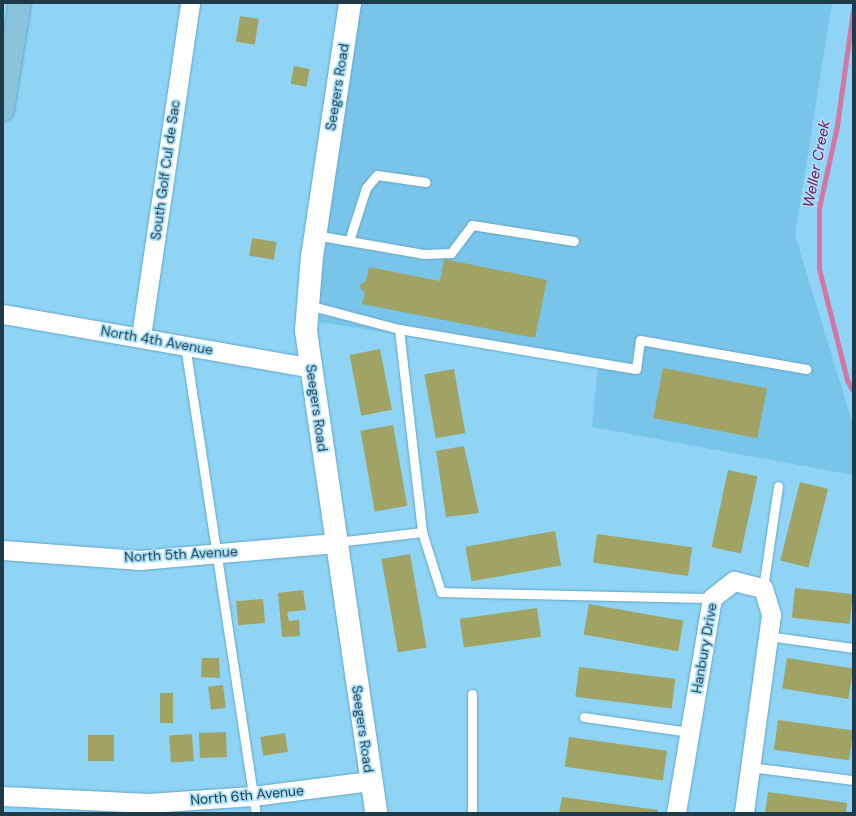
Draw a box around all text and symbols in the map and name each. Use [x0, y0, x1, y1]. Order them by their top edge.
street label: Seegers Road [322, 42, 352, 132]
street label: South Golf Cul de Sac [147, 99, 183, 241]
water label: Weller Creek [800, 119, 834, 209]
street label: North 4th Avenue [100, 322, 214, 358]
street label: Seegers Road [303, 363, 331, 453]
street label: North 5th Avenue [124, 543, 238, 565]
street label: Hanbury Drive [688, 601, 720, 695]
street label: Seegers Road [349, 684, 377, 774]
street label: North 6th Avenue [189, 782, 305, 808]

